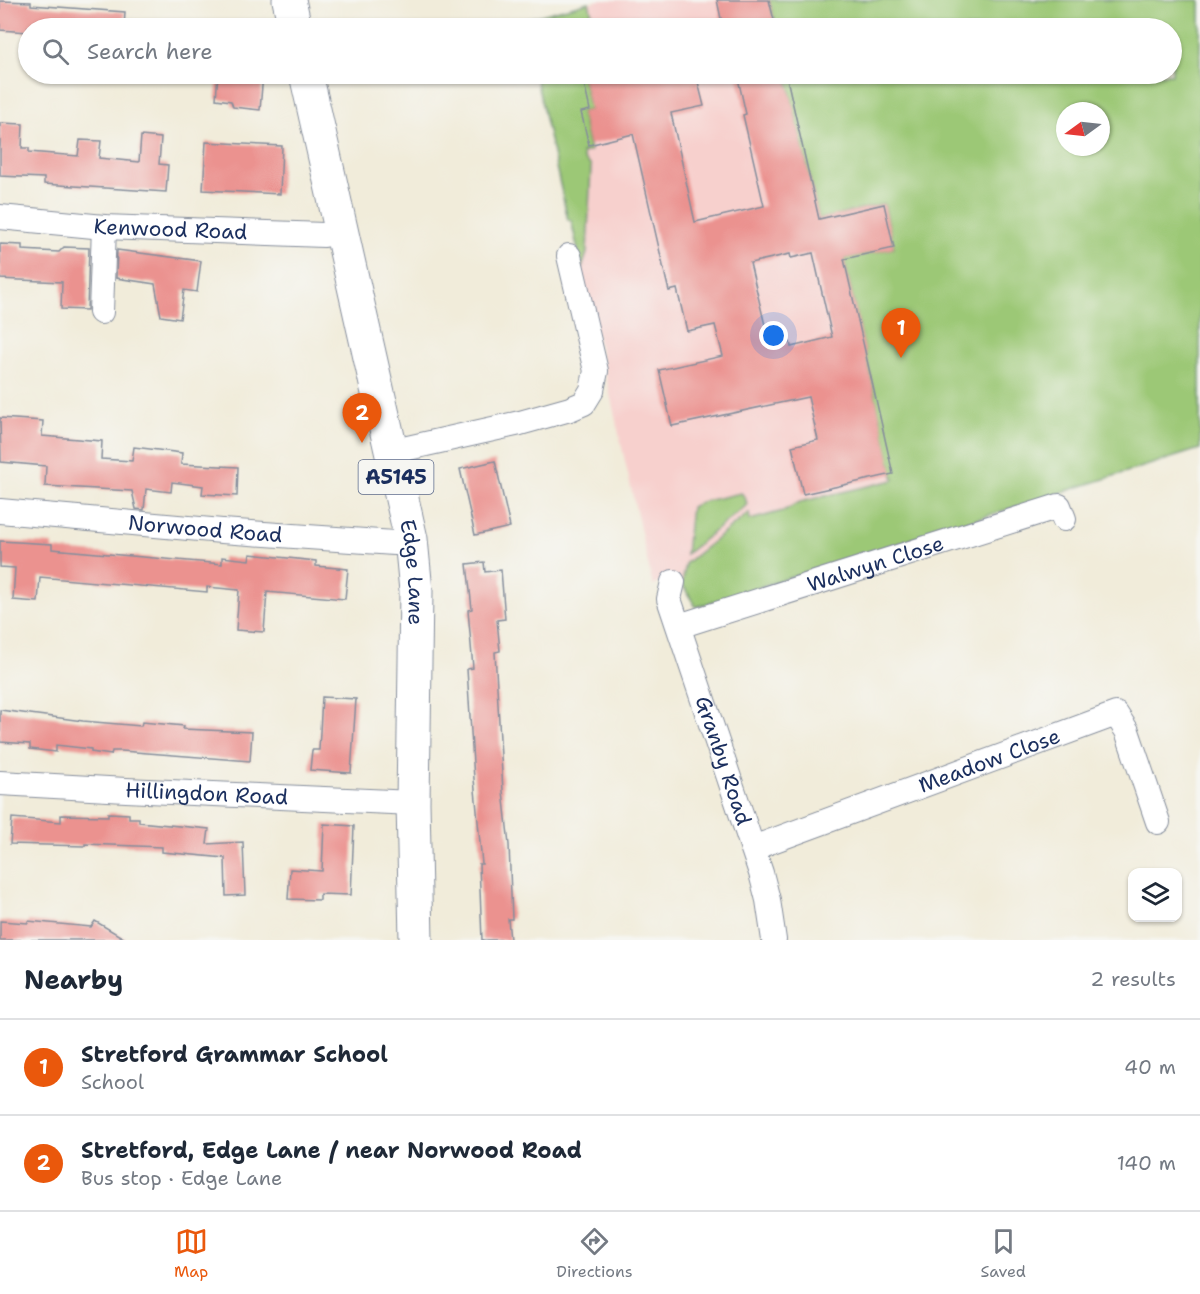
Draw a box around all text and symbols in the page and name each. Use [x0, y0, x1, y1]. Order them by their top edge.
search box [18, 18, 1182, 84]
icon: search [39, 35, 72, 68]
text: Search here [87, 37, 213, 66]
north arrow [1056, 102, 1110, 156]
street label: Kenwood Road [92, 212, 248, 246]
pin: 1 [882, 308, 920, 358]
your location [759, 321, 788, 350]
pin: 2 [342, 394, 382, 443]
road number: A5145 [358, 460, 434, 494]
street label: Norwood Road [127, 509, 283, 549]
street label: Edge Lane [393, 517, 430, 625]
street label: Walwyn Close [804, 529, 947, 599]
street label: Granby Road [689, 692, 758, 829]
street label: Meadow Close [915, 722, 1064, 800]
street label: Hillingdon Road [125, 776, 289, 811]
map controls [1128, 868, 1182, 922]
button: layers [1128, 868, 1182, 922]
text: Nearby [24, 962, 123, 997]
text: 2 results [1090, 966, 1176, 992]
text: Stretford Grammar School [81, 1040, 388, 1069]
text: 1 [39, 1054, 48, 1080]
text: 40 m [1124, 1054, 1176, 1080]
text: School [81, 1069, 144, 1095]
text: Stretford, Edge Lane / near Norwood Road [81, 1136, 582, 1165]
text: 2 [37, 1150, 51, 1176]
text: 140 m [1117, 1150, 1176, 1176]
text: Bus stop · Edge Lane [81, 1165, 282, 1191]
tab: Map [174, 1225, 208, 1282]
tab: Directions [556, 1225, 633, 1282]
tab: Saved [981, 1225, 1026, 1282]

